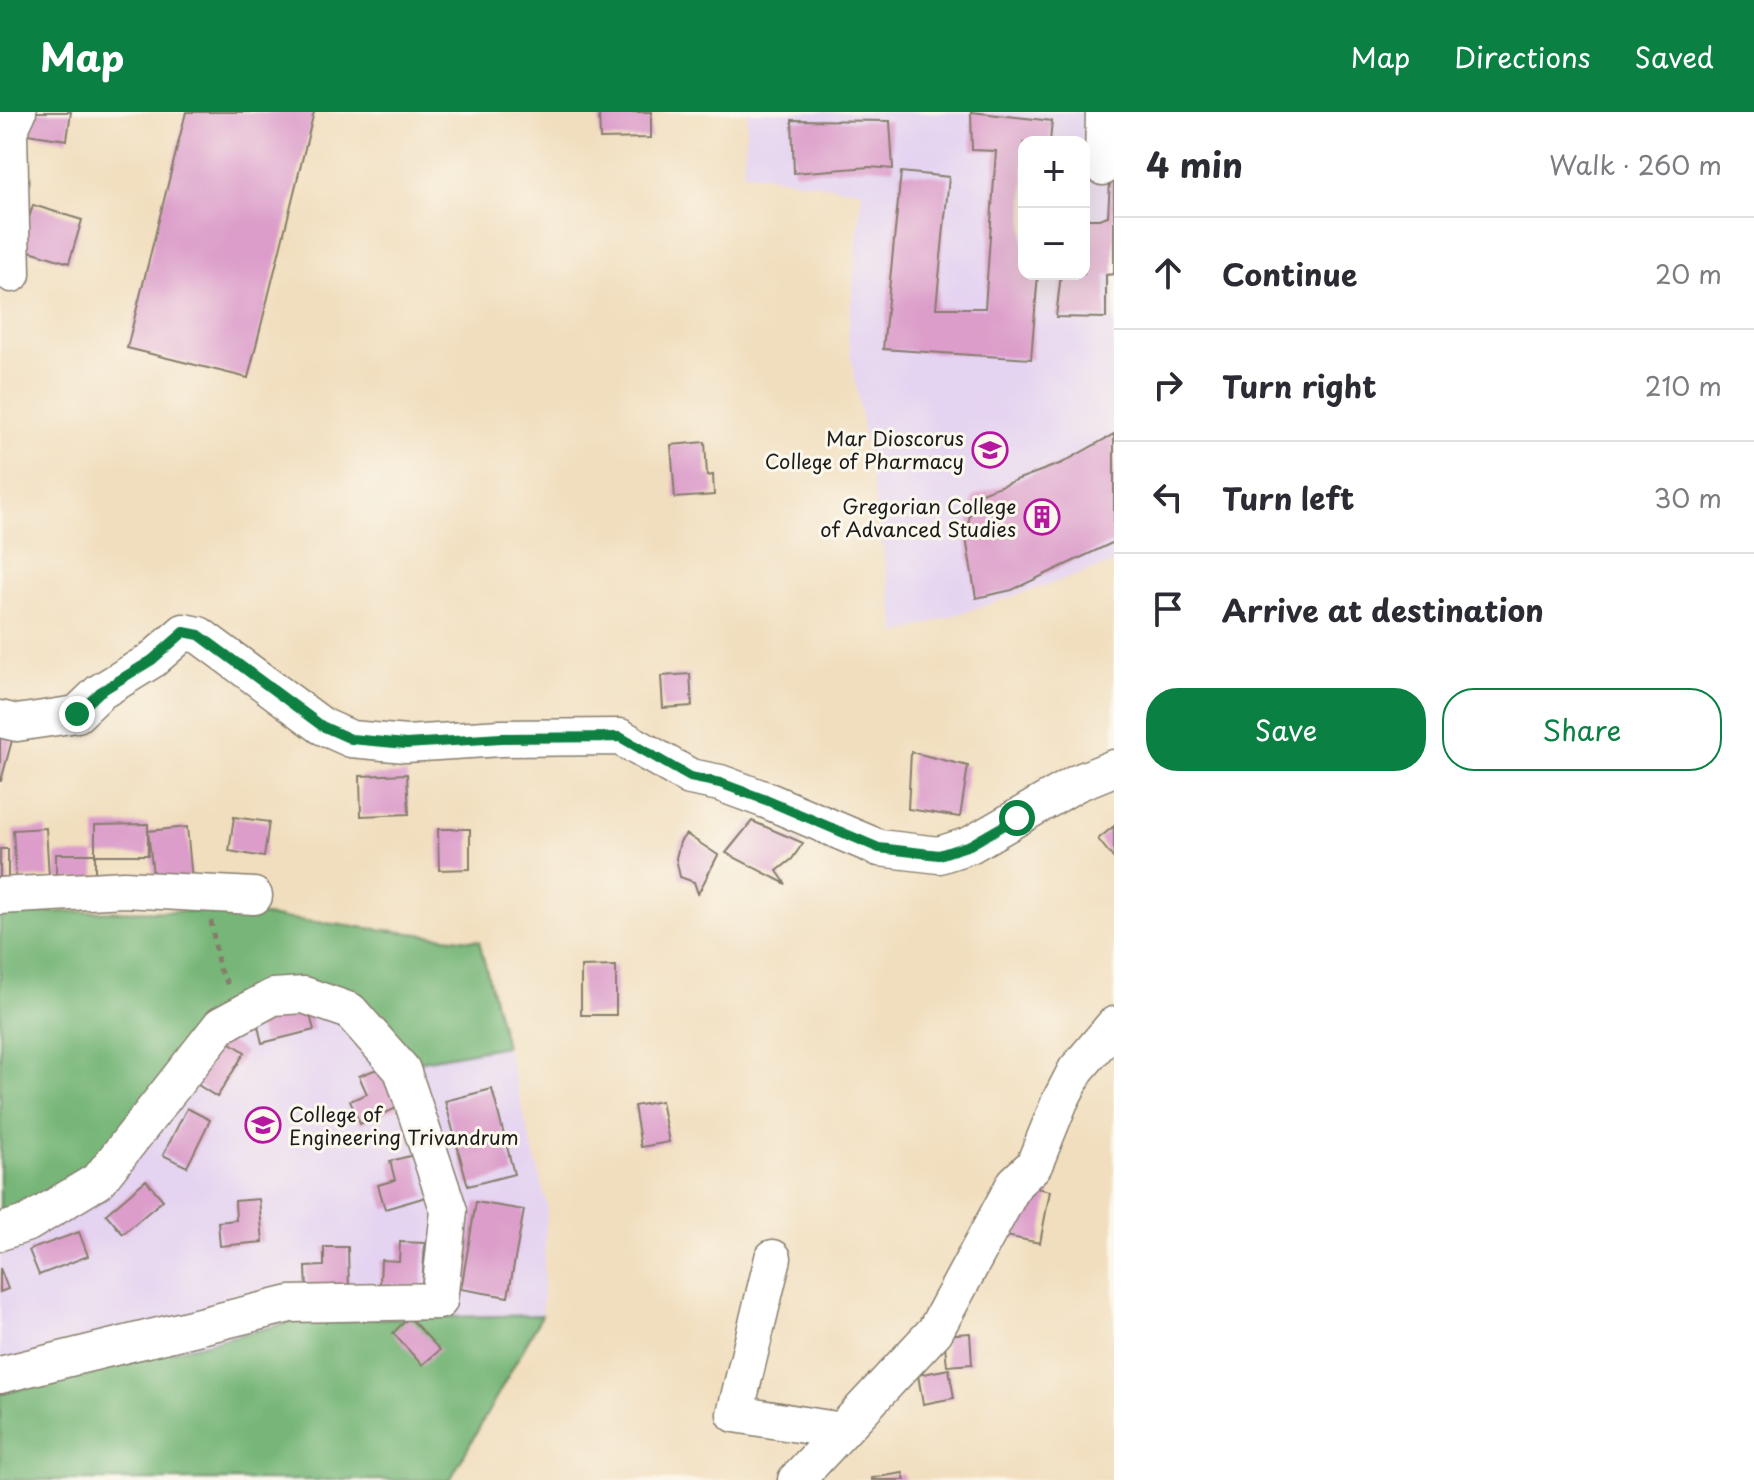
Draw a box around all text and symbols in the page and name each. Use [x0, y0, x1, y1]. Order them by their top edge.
text: Map [40, 28, 124, 85]
text: Map [1351, 35, 1410, 78]
text: Directions [1454, 35, 1591, 78]
text: Saved [1635, 35, 1714, 78]
map controls [1018, 136, 1090, 280]
button: + [1018, 136, 1090, 208]
text: 4 min [1146, 138, 1243, 190]
text: Walk · 260 m [1549, 145, 1722, 184]
button: − [1018, 208, 1090, 280]
icon: ahead [1146, 251, 1190, 295]
text: Continue [1222, 251, 1357, 296]
text: 20 m [1655, 254, 1722, 293]
icon: right [1146, 363, 1190, 407]
text: Turn right [1222, 363, 1377, 408]
text: 210 m [1645, 366, 1722, 405]
place label: Mar Dioscorus College of Pharmacy [765, 423, 964, 476]
school or university icon: Mar Dioscorus College of Pharmacy [971, 431, 1009, 469]
icon: left [1146, 475, 1190, 519]
text: Turn left [1222, 475, 1354, 520]
text: 30 m [1654, 478, 1722, 517]
place label: Gregorian College of Advanced Studies [820, 491, 1016, 544]
building icon: Gregorian College of Advanced Studies [1023, 498, 1061, 536]
icon: arrive [1146, 587, 1190, 631]
text: Arrive at destination [1222, 587, 1544, 632]
button: Save [1146, 688, 1426, 771]
button: Share [1442, 688, 1722, 771]
route end [59, 696, 95, 732]
route start [999, 800, 1035, 836]
place label: College of Engineering Trivandrum [289, 1099, 519, 1152]
school or university icon: College of Engineering Trivandrum [244, 1106, 282, 1144]

